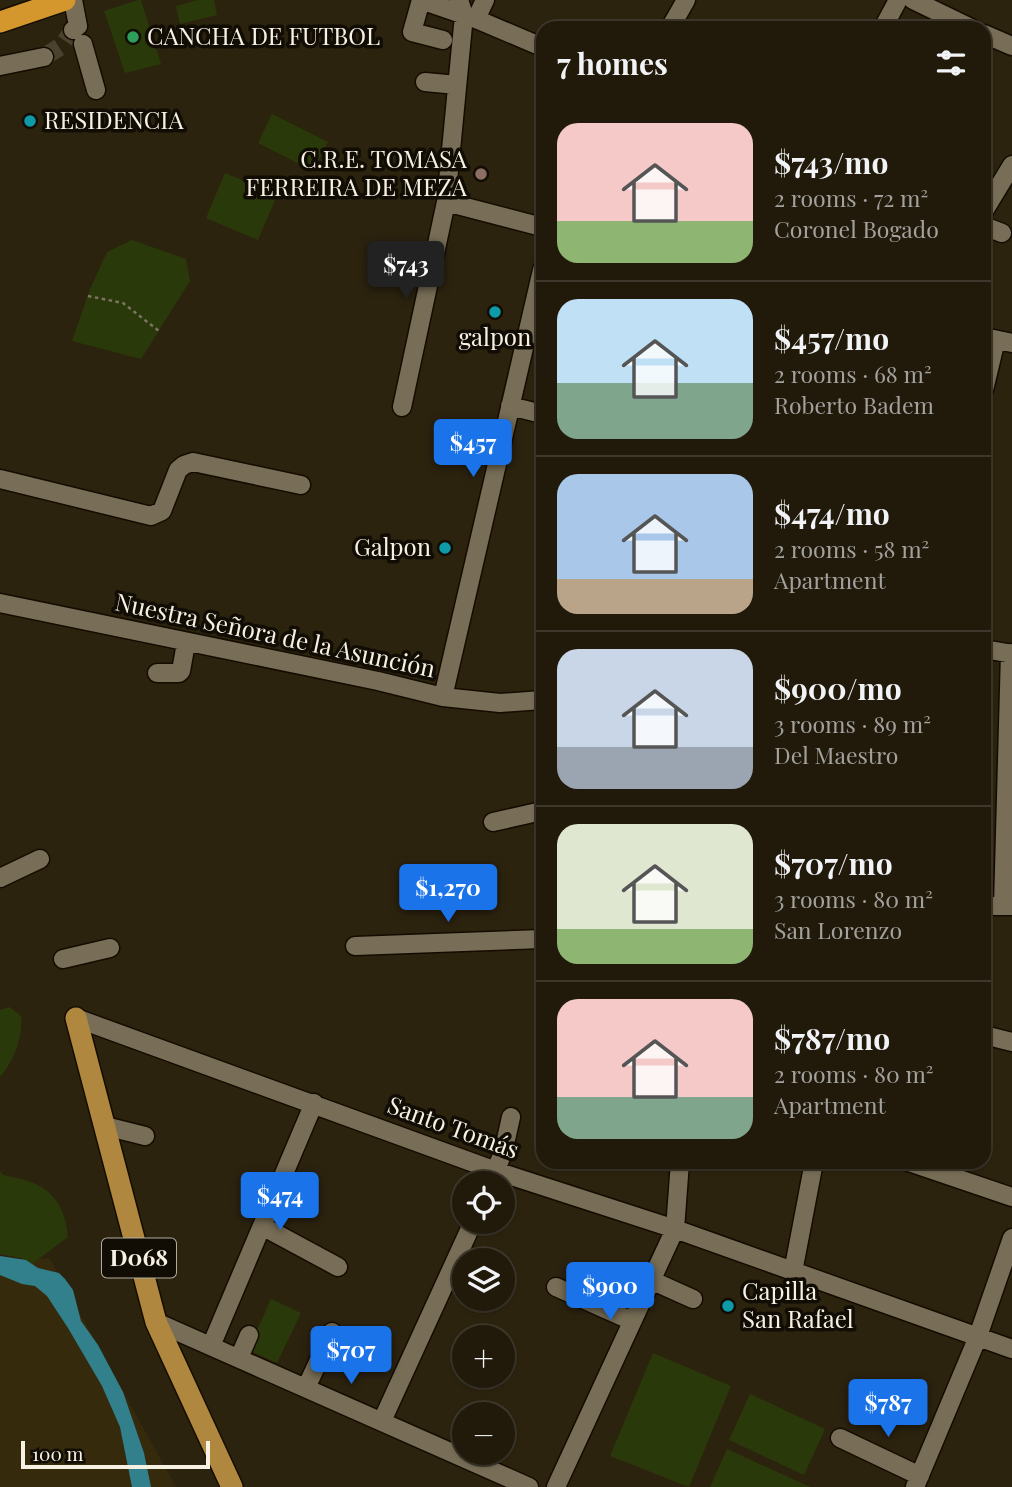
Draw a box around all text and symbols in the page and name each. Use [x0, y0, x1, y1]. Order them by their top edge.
place label: CANCHA DE FUTBOL [147, 19, 380, 51]
marker: CANCHA DE FUTBOL [125, 29, 141, 45]
text: 7 homes [557, 43, 668, 83]
icon: filters [932, 44, 970, 82]
place label: RESIDENCIA [44, 103, 184, 135]
marker: RESIDENCIA [22, 113, 38, 129]
place label: C.R.E. TOMASA FERREIRA DE MEZA [246, 142, 468, 202]
text: $743/mo [774, 142, 888, 182]
icon: home [613, 151, 697, 235]
marker: C.R.E. TOMASA FERREIRA DE MEZA [473, 166, 489, 182]
text: 2 rooms · 72 m² [774, 182, 928, 213]
text: Coronel Bogado [774, 213, 939, 244]
pin: $743 [365, 242, 447, 301]
text: $743 [383, 248, 429, 279]
marker: galpon [487, 304, 503, 320]
text: $457/mo [774, 318, 889, 358]
place label: galpon [459, 320, 531, 352]
icon: home [613, 327, 697, 411]
text: 2 rooms · 68 m² [774, 358, 932, 389]
text: Roberto Badem [774, 389, 934, 420]
pin: $457 [432, 420, 514, 479]
text: $457 [450, 426, 496, 457]
text: $474/mo [774, 493, 890, 533]
icon: home [613, 502, 697, 586]
place label: Galpon [354, 530, 431, 562]
text: 2 rooms · 58 m² [774, 533, 929, 564]
marker: Galpon [437, 540, 453, 556]
text: Apartment [774, 564, 886, 595]
street label: Nuestra Señora de la Asunción [112, 584, 438, 684]
text: $900/mo [774, 668, 902, 708]
icon: home [613, 677, 697, 761]
text: 3 rooms · 89 m² [774, 708, 931, 739]
text: Del Maestro [774, 739, 898, 770]
text: $707/mo [774, 843, 893, 883]
icon: home [613, 852, 697, 936]
pin: $1,270 [391, 864, 505, 924]
text: $1,270 [415, 871, 481, 902]
text: 3 rooms · 80 m² [774, 883, 933, 914]
text: San Lorenzo [774, 914, 902, 945]
text: $787/mo [774, 1018, 890, 1058]
icon: home [613, 1027, 697, 1111]
text: 2 rooms · 80 m² [774, 1058, 934, 1089]
street label: Santo Tomás [384, 1088, 524, 1165]
text: Apartment [774, 1089, 886, 1120]
map controls [452, 1171, 515, 1465]
button: locate [452, 1171, 515, 1234]
pin: $474 [239, 1172, 321, 1232]
text: $474 [257, 1179, 303, 1210]
road number: D068 [102, 1238, 176, 1278]
button: layers [452, 1248, 515, 1311]
pin: $900 [569, 1262, 651, 1322]
text: $900 [582, 1269, 638, 1300]
place label: Capilla San Rafael [742, 1274, 854, 1334]
marker: Capilla San Rafael [720, 1298, 736, 1314]
button: + [452, 1325, 515, 1388]
pin: $707 [310, 1326, 392, 1386]
text: $707 [327, 1333, 375, 1364]
pin: $787 [847, 1380, 929, 1439]
text: $787 [864, 1386, 912, 1417]
button: − [452, 1402, 515, 1465]
scale bar [21, 1438, 210, 1470]
text: 100 m [32, 1440, 83, 1466]

